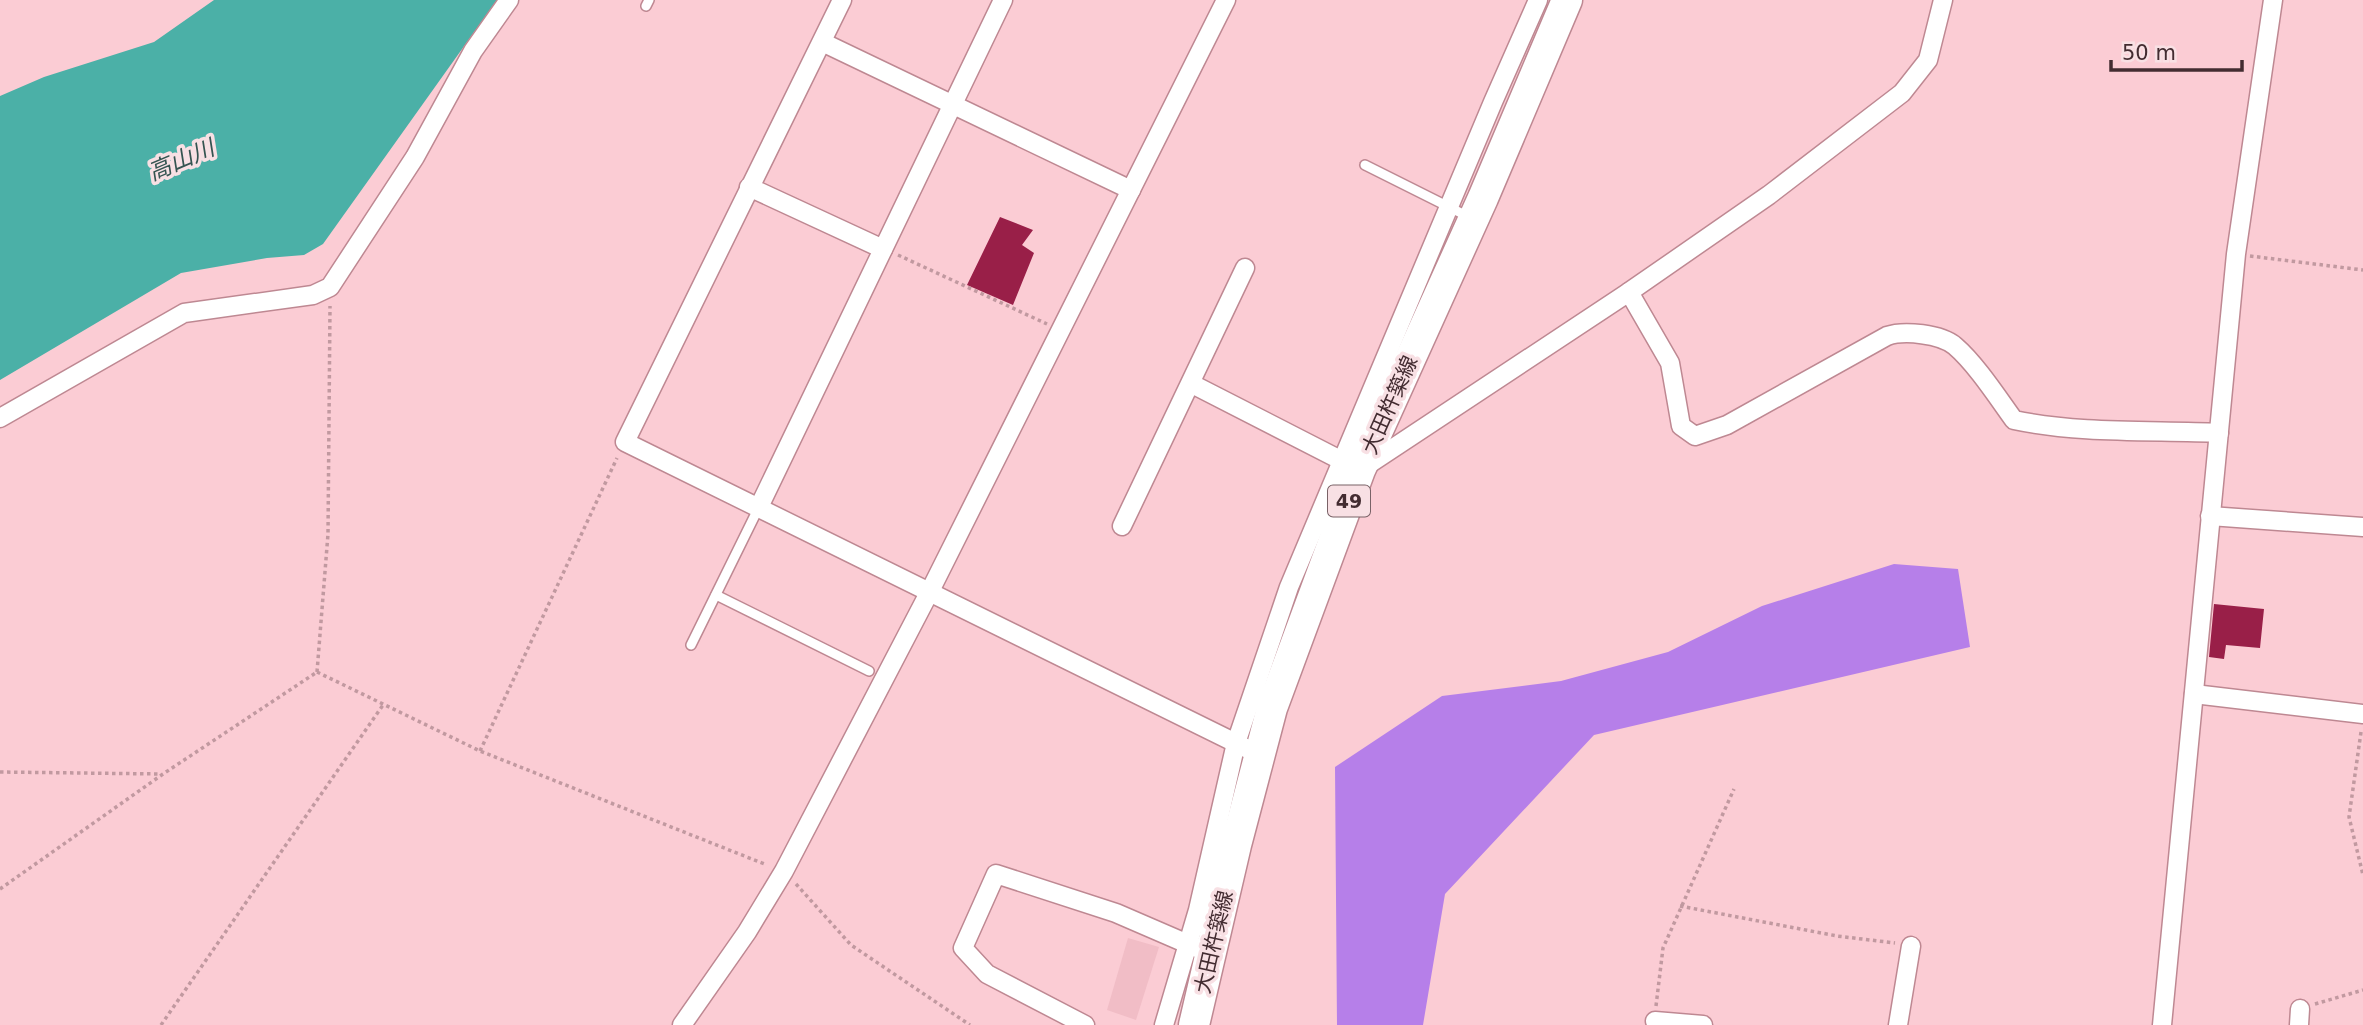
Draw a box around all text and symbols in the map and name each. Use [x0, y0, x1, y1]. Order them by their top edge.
scale bar [2111, 28, 2242, 72]
text: 50 m [2122, 41, 2176, 65]
water label: 高山川 [144, 133, 221, 185]
street label: 大田杵築線 [1358, 352, 1422, 458]
road number: 49 [1328, 486, 1370, 516]
street label: 大田杵築線 [1190, 888, 1238, 996]

